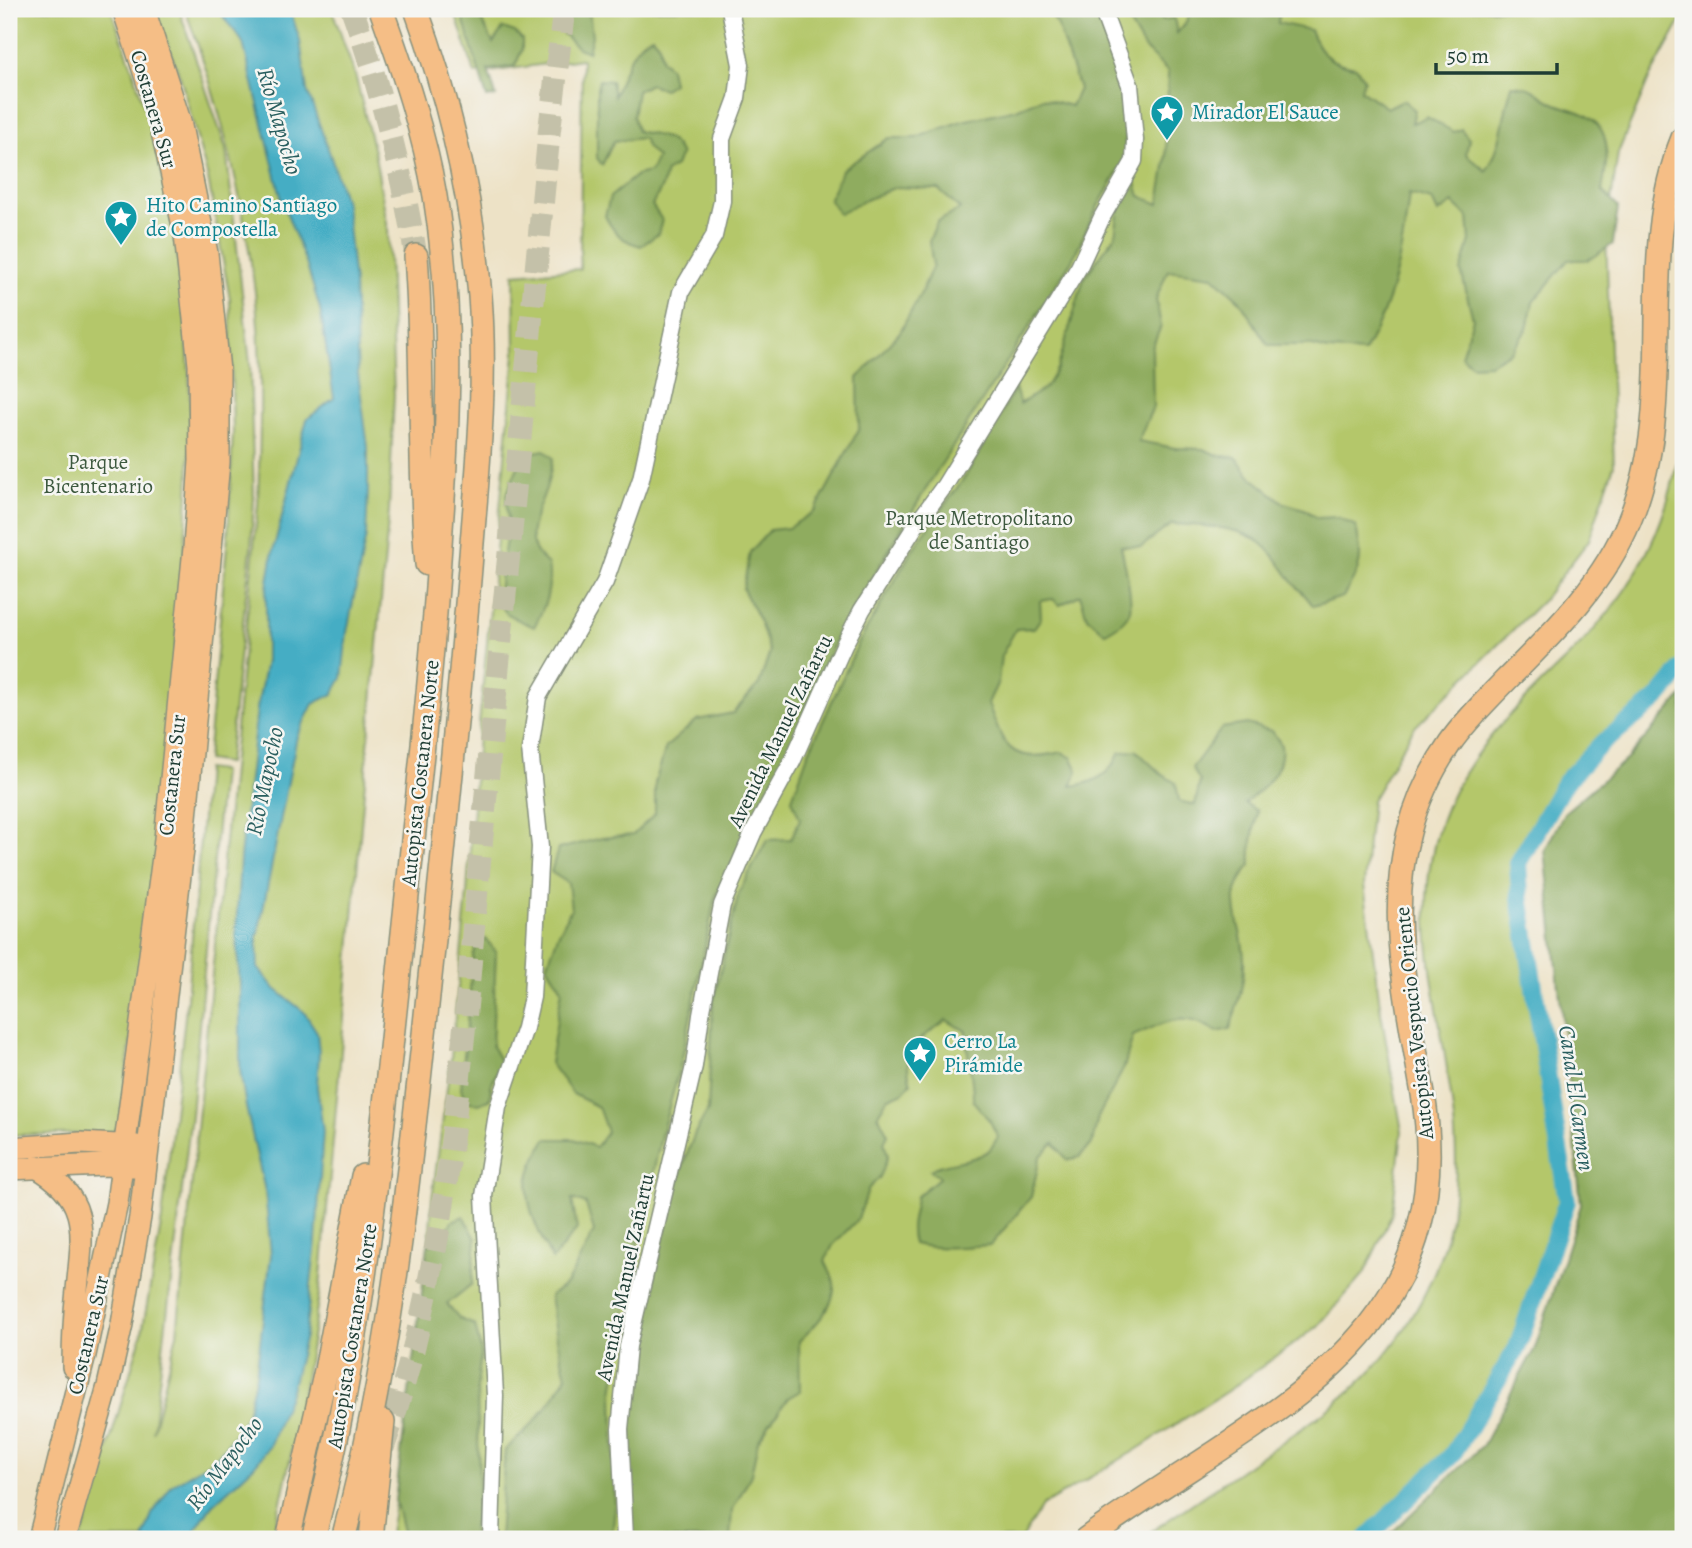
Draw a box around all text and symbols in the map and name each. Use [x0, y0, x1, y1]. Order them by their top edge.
scale bar [1436, 32, 1557, 76]
text: 50 m [1447, 42, 1489, 70]
street label: Costanera Sur [124, 47, 184, 171]
water label: Río Mapocho [249, 64, 310, 178]
place icon: Mirador El Sauce [1148, 93, 1186, 142]
place label: Mirador El Sauce [1192, 98, 1339, 126]
place label: Hito Camino Santiago de Compostella [146, 191, 337, 243]
place icon: Hito Camino Santiago de Compostella [102, 198, 140, 247]
park label: Parque Bicentenario [43, 448, 153, 500]
park label: Parque Metropolitano de Santiago [885, 504, 1073, 556]
street label: Avenida Manuel Zañartu [721, 629, 839, 833]
street label: Autopista Costanera Norte [394, 658, 446, 889]
street label: Costanera Sur [152, 713, 192, 837]
water label: Río Mapocho [238, 724, 291, 838]
street label: Autopista Vespucio Oriente [1388, 905, 1440, 1142]
water label: Canal El Carmen [1551, 1023, 1602, 1173]
place label: Cerro La Pirámide [944, 1027, 1023, 1079]
place icon: Cerro La Pirámide [901, 1034, 939, 1083]
street label: Avenida Manuel Zañartu [589, 1170, 661, 1384]
street label: Autopista Costanera Norte [320, 1221, 384, 1452]
street label: Costanera Sur [61, 1273, 115, 1397]
water label: Río Mapocho [179, 1410, 270, 1517]

